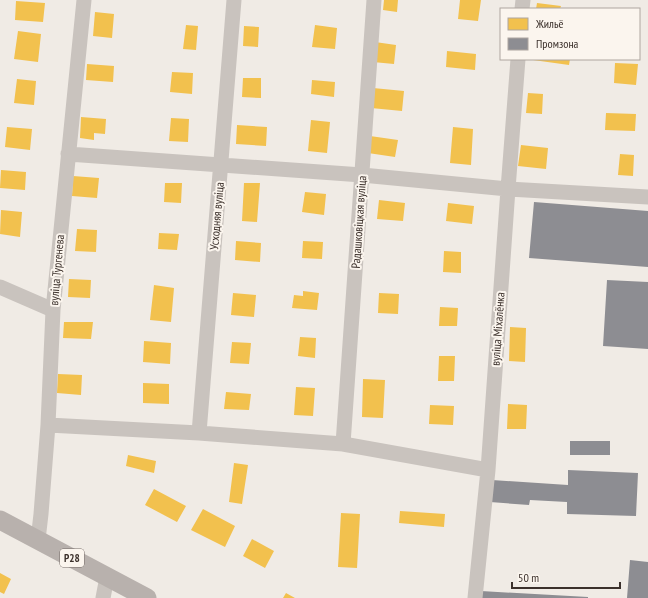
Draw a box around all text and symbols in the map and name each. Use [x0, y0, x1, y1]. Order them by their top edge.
legend [500, 8, 640, 60]
text: Жильё [535, 16, 563, 31]
text: Промзона [536, 36, 579, 51]
street label: Радашковіцкая вуліца [348, 175, 369, 269]
street label: Усходняя вуліца [206, 181, 227, 250]
street label: вуліца Тургенева [46, 234, 67, 306]
street label: вуліца Міхалёнка [487, 291, 508, 366]
road number: Р28 [60, 549, 84, 567]
scale bar [512, 564, 620, 590]
text: 50 m [518, 570, 539, 585]

